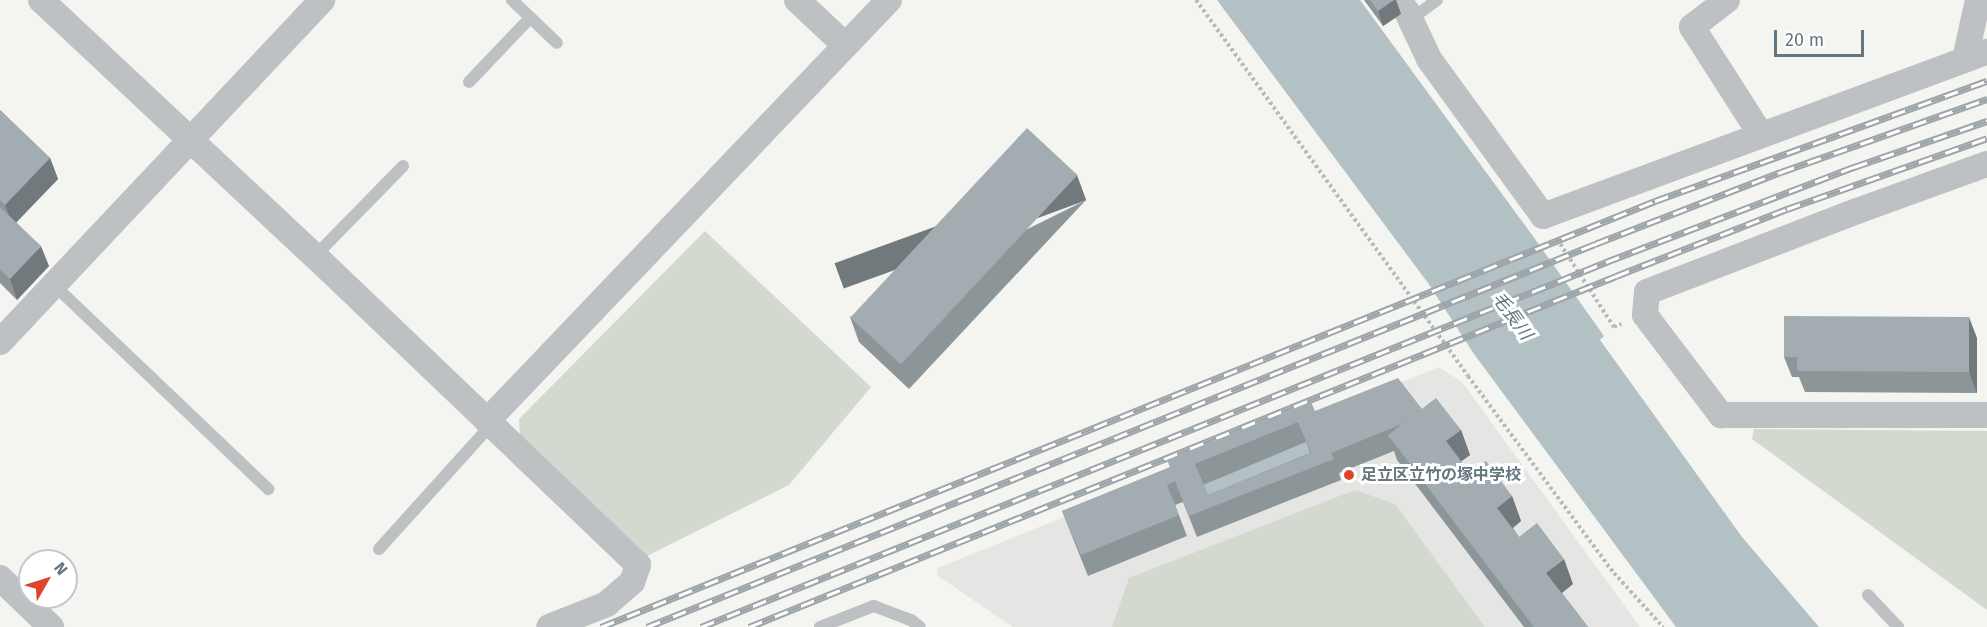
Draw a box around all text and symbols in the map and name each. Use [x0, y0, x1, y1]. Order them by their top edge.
scale bar [1777, 18, 1867, 56]
text: 20 m [1785, 29, 1824, 51]
water label: 毛長川 [1487, 288, 1537, 344]
place label: 足立区立竹の塚中学校 [1361, 465, 1521, 485]
marker: 足立区立竹の塚中学校 [1342, 468, 1356, 482]
north arrow [18, 549, 78, 609]
text: N [50, 559, 72, 579]

